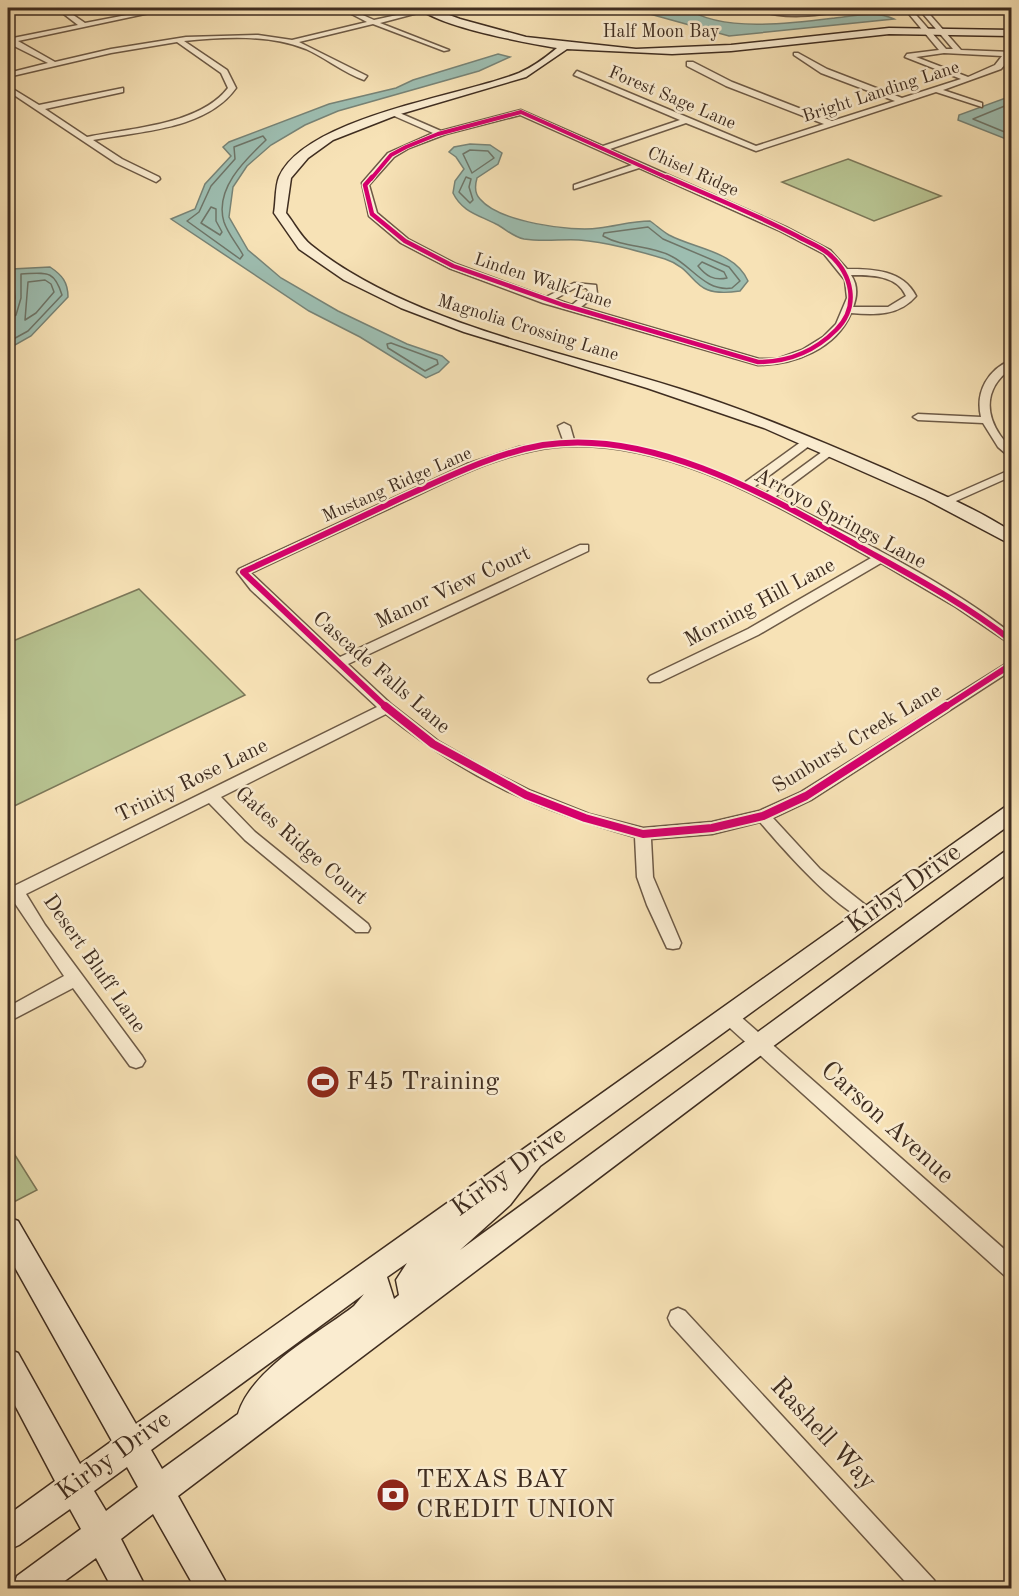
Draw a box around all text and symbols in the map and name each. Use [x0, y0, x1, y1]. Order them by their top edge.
street label: Half Moon Bay [602, 23, 720, 41]
street label: Bright Landing Lane [800, 58, 962, 126]
street label: Forest Sage Lane [606, 63, 738, 133]
street label: Chisel Ridge [645, 144, 741, 200]
street label: Linden Walk Lane [472, 250, 614, 312]
street label: Magnolia Crossing Lane [435, 292, 621, 364]
street label: Mustang Ridge Lane [320, 444, 474, 526]
street label: Arroyo Springs Lane [751, 465, 929, 573]
street label: Manor View Court [372, 543, 534, 633]
street label: Morning Hill Lane [681, 555, 839, 651]
street label: Cascade Falls Lane [308, 608, 454, 738]
street label: Sunburst Creek Lane [769, 680, 945, 798]
street label: Trinity Rose Lane [113, 735, 271, 827]
street label: Gates Ridge Court [231, 783, 371, 909]
street label: Kirby Drive [842, 839, 966, 939]
street label: Desert Bluff Lane [39, 891, 149, 1037]
street label: Carson Avenue [815, 1057, 959, 1189]
sports icon: F45 Training [305, 1064, 341, 1100]
place label: F45 Training [346, 1069, 499, 1095]
street label: Kirby Drive [447, 1122, 571, 1222]
street label: Rashell Way [765, 1373, 881, 1495]
street label: Kirby Drive [52, 1406, 176, 1506]
place label: TEXAS BAY CREDIT UNION [416, 1467, 615, 1523]
bank icon: TEXAS BAY CREDIT UNION [375, 1477, 411, 1513]

